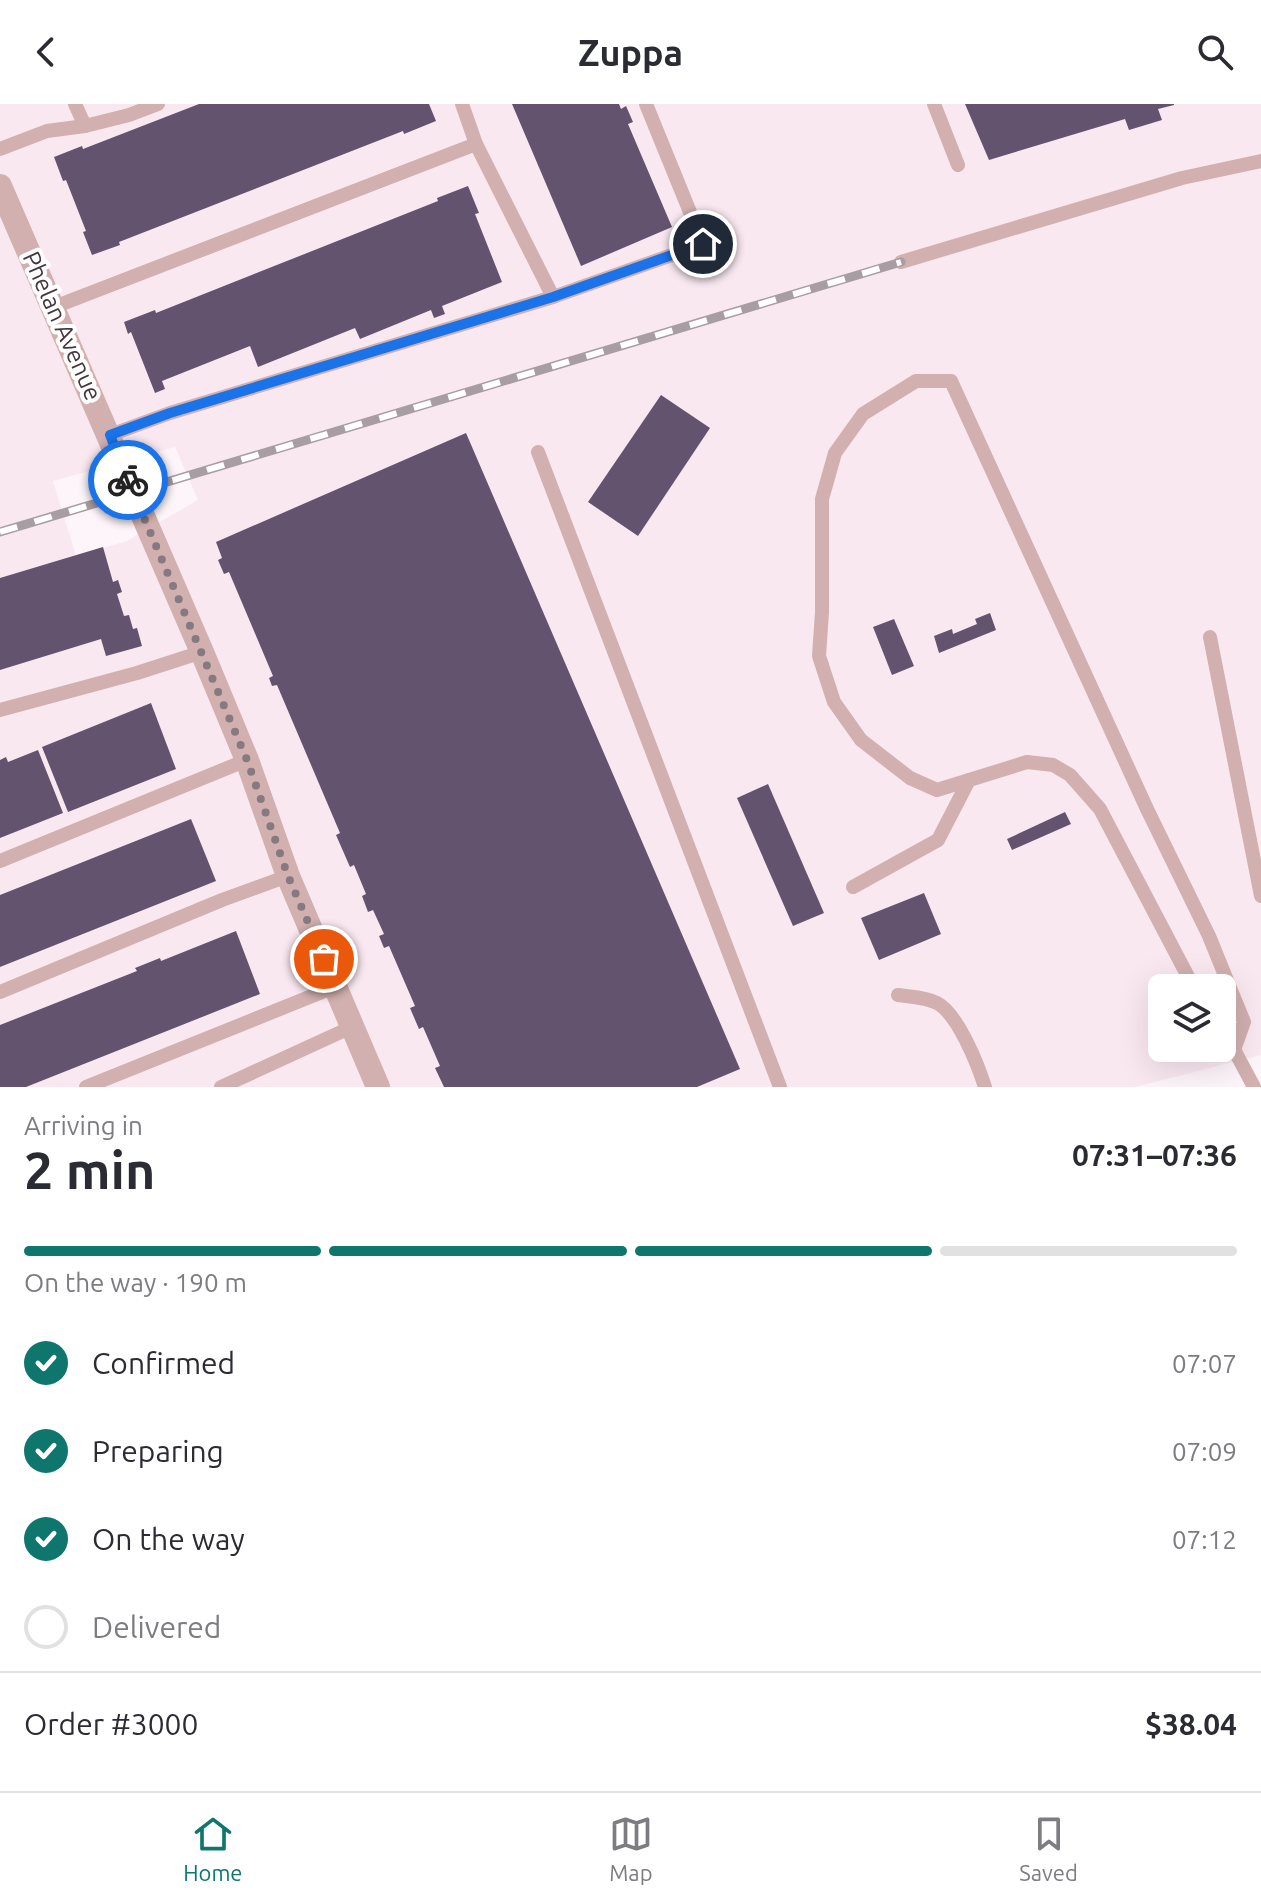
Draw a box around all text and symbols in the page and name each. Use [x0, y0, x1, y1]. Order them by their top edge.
icon: back [24, 30, 68, 74]
icon: search [1193, 30, 1237, 74]
text: Zuppa [578, 32, 683, 73]
pin [669, 210, 737, 278]
icon: home [681, 222, 725, 266]
street label: Phelan Avenue [18, 247, 107, 404]
courier [88, 440, 168, 520]
icon: bike [106, 458, 150, 502]
pin [290, 925, 358, 993]
icon: bag [302, 937, 346, 981]
map controls [1148, 974, 1236, 1062]
button: layers [1148, 974, 1236, 1062]
text: Arriving in [24, 1111, 143, 1140]
text: 07:31–07:36 [1072, 1138, 1237, 1172]
text: 2 min [24, 1141, 155, 1199]
text: On the way · 190 m [24, 1268, 247, 1297]
icon: check [24, 1341, 68, 1385]
text: Confirmed [92, 1346, 235, 1380]
text: 07:07 [1172, 1349, 1237, 1378]
icon: check [24, 1429, 68, 1473]
text: Preparing [92, 1434, 224, 1468]
text: 07:09 [1172, 1437, 1237, 1466]
icon: check [24, 1517, 68, 1561]
text: On the way [92, 1522, 245, 1556]
text: 07:12 [1172, 1525, 1237, 1554]
text: Delivered [92, 1610, 221, 1644]
text: Order #3000 [24, 1707, 198, 1741]
text: $38.04 [1145, 1707, 1237, 1741]
tab: Home [183, 1812, 243, 1885]
tab: Map [609, 1812, 653, 1885]
tab: Saved [1019, 1812, 1078, 1885]

